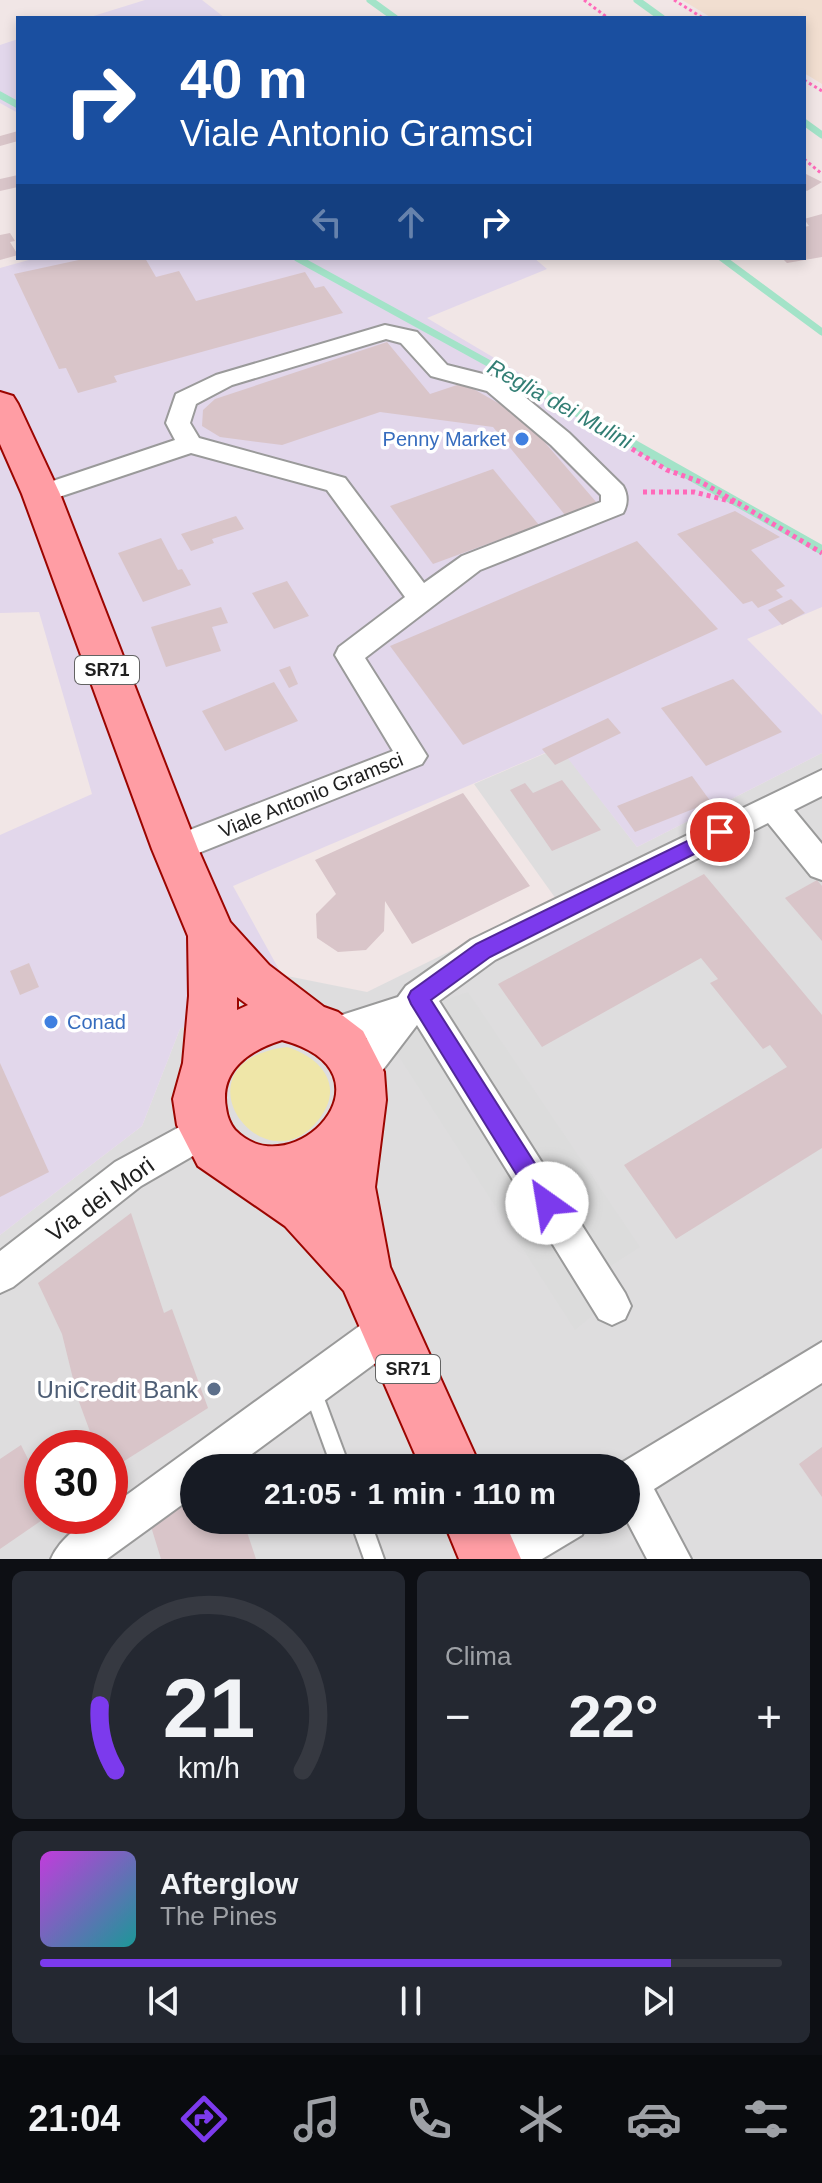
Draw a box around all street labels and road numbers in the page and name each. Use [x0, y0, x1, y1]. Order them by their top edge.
road number: SR71 [75, 656, 139, 684]
street label: Viale Antonio Gramsci [216, 748, 406, 842]
street label: Via dei Mori [41, 1151, 159, 1247]
road number: SR71 [376, 1355, 440, 1383]

